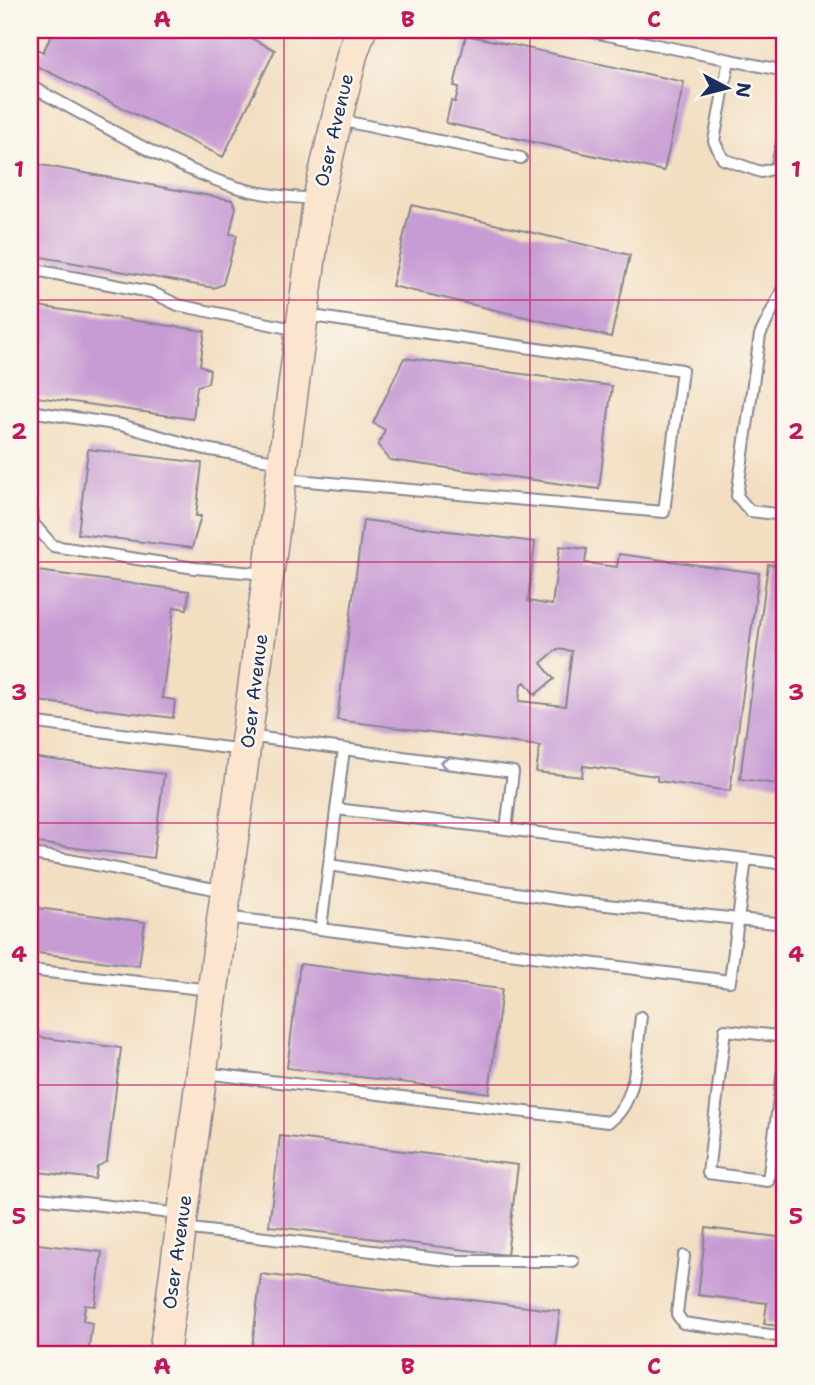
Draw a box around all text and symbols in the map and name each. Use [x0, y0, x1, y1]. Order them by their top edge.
text: A [153, 4, 171, 34]
text: B [401, 4, 415, 34]
text: C [647, 4, 661, 34]
north arrow [692, 52, 762, 122]
street label: Oser Avenue [309, 71, 359, 189]
text: N [730, 81, 757, 99]
text: 1 [14, 154, 24, 184]
text: 1 [791, 154, 801, 184]
text: 2 [11, 416, 27, 446]
text: 2 [788, 416, 804, 446]
street label: Oser Avenue [235, 632, 273, 750]
text: 3 [11, 677, 27, 707]
text: 3 [788, 677, 804, 707]
one-way arrow [439, 755, 451, 770]
text: 4 [11, 939, 27, 969]
text: 4 [788, 939, 804, 969]
street label: Oser Avenue [157, 1193, 197, 1311]
text: 5 [12, 1201, 26, 1231]
text: 5 [789, 1201, 803, 1231]
text: A [153, 1351, 171, 1381]
text: B [401, 1351, 415, 1381]
text: C [647, 1351, 661, 1381]

